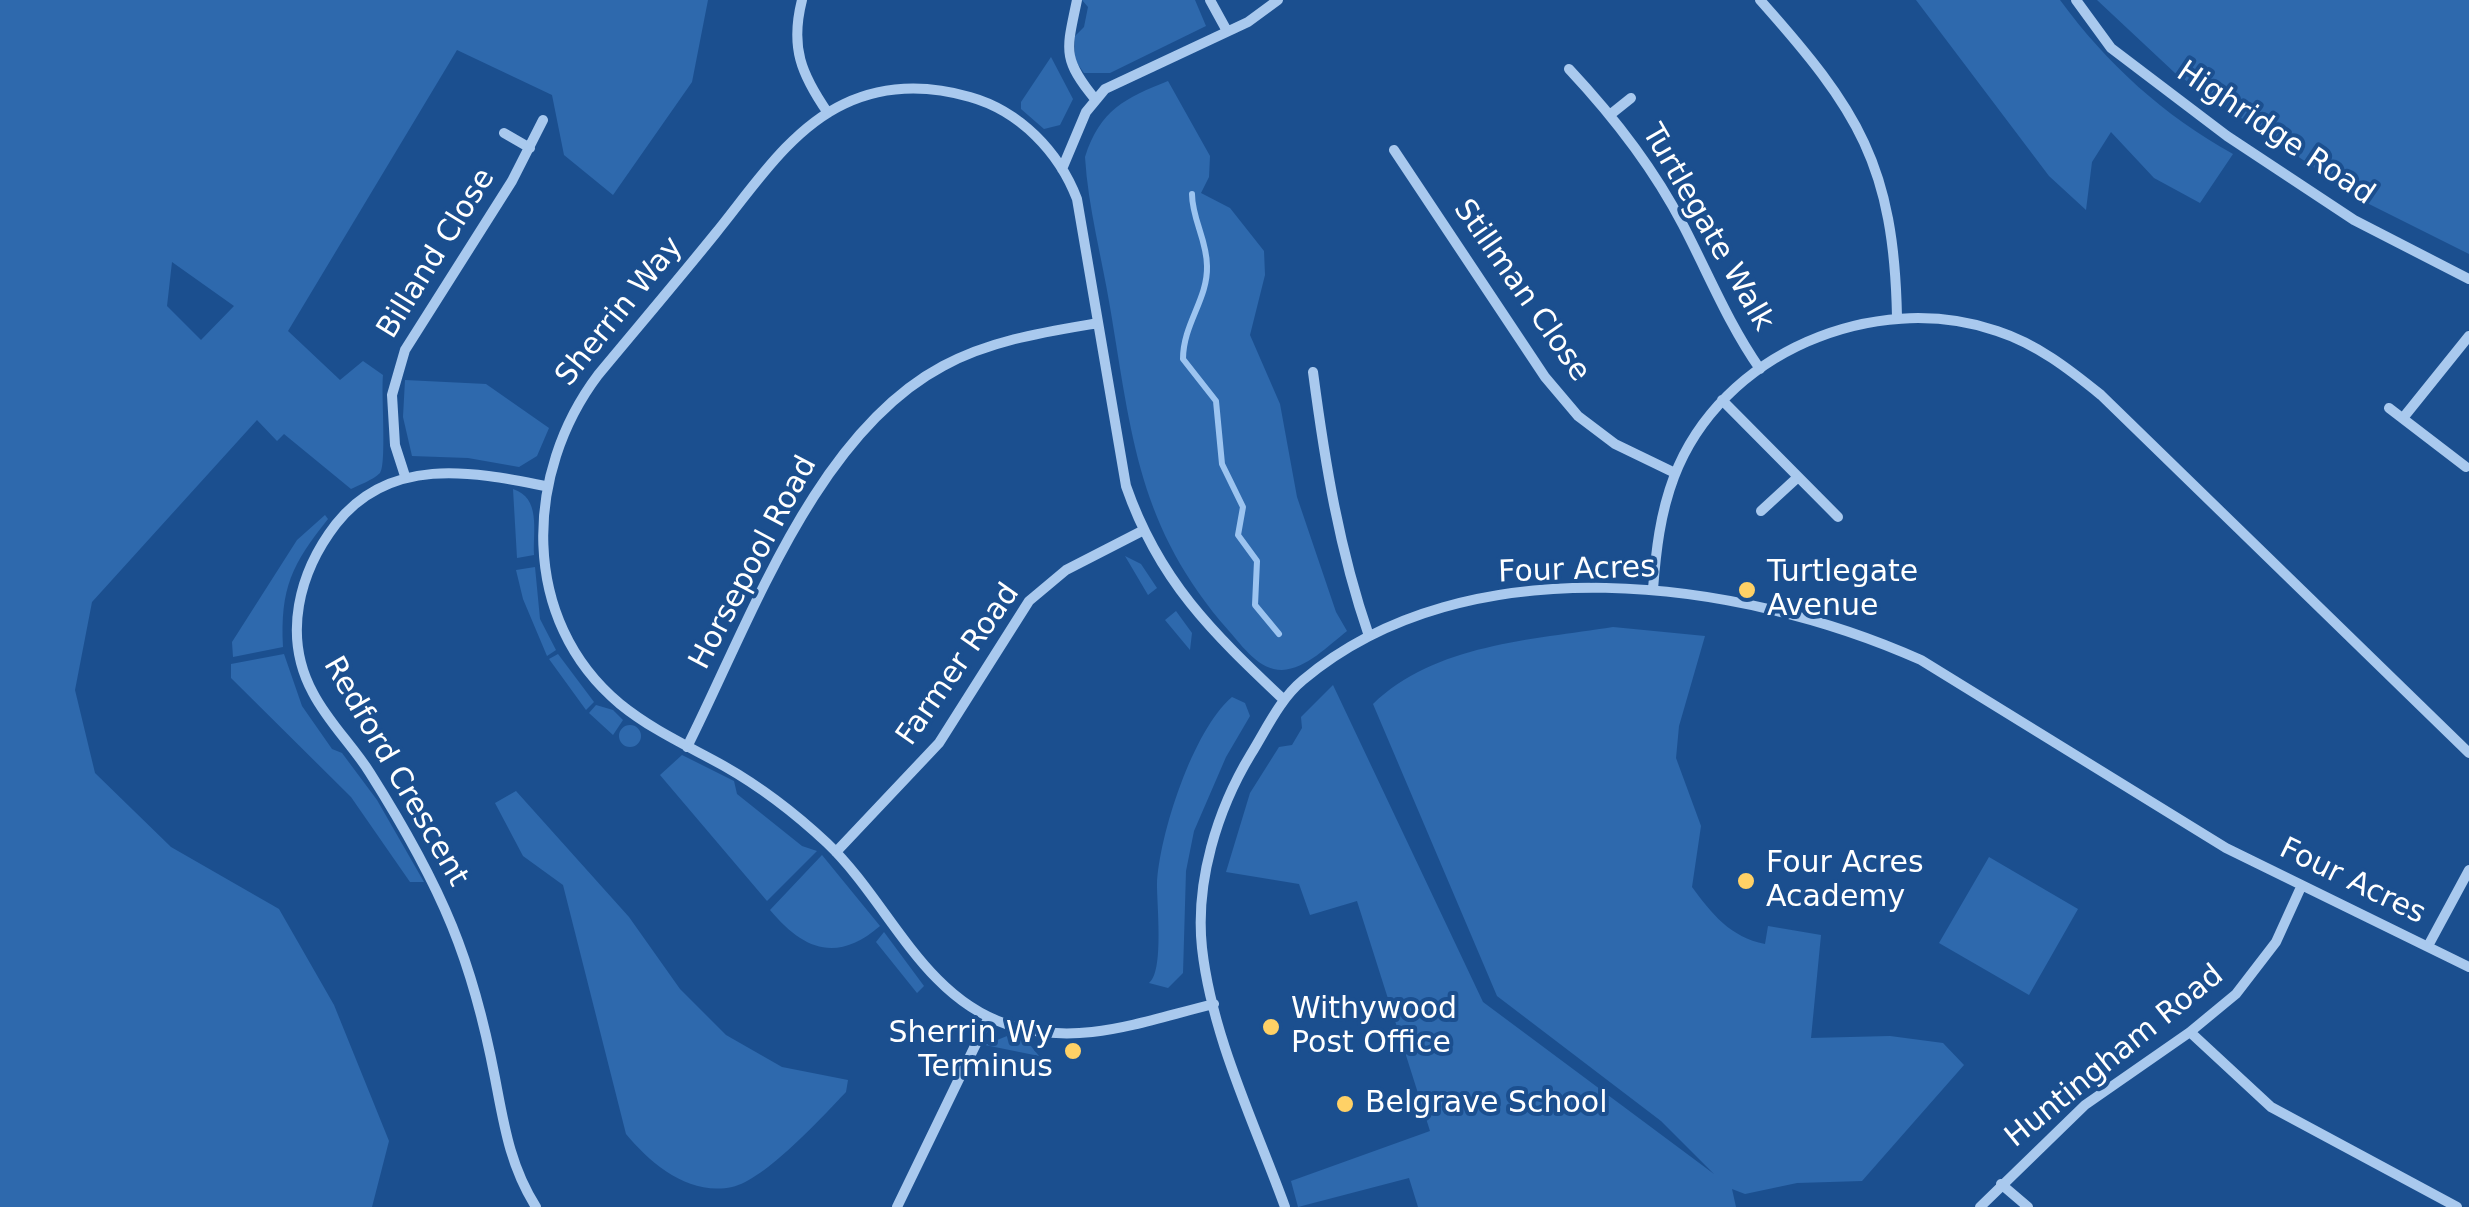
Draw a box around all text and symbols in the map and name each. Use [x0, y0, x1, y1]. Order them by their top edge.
street label: Highridge Road [2169, 54, 2381, 214]
street label: Turtlegate Walk [1633, 118, 1781, 338]
street label: Billand Close [371, 163, 503, 345]
street label: Stillman Close [1445, 193, 1597, 389]
street label: Sherrin Way [549, 230, 691, 394]
street label: Horsepool Road [683, 450, 825, 676]
street label: Four Acres [1498, 550, 1656, 592]
place label: Turtlegate Avenue [1767, 555, 1918, 626]
street label: Farmer Road [890, 577, 1028, 753]
marker: Turtlegate Avenue [1736, 579, 1758, 601]
street label: Redford Crescent [315, 651, 475, 893]
street label: Four Acres [2273, 831, 2431, 933]
place label: Four Acres Academy [1766, 846, 1924, 916]
marker: Four Acres Academy [1735, 870, 1757, 892]
street label: Huntingham Road [1999, 958, 2231, 1156]
place label: Withywood Post Office [1291, 992, 1457, 1062]
place label: Sherrin Wy Terminus [889, 1016, 1053, 1086]
marker: Withywood Post Office [1260, 1016, 1282, 1038]
marker: Sherrin Wy Terminus [1062, 1040, 1084, 1062]
place label: Belgrave School [1365, 1086, 1607, 1122]
marker: Belgrave School [1334, 1093, 1356, 1115]

